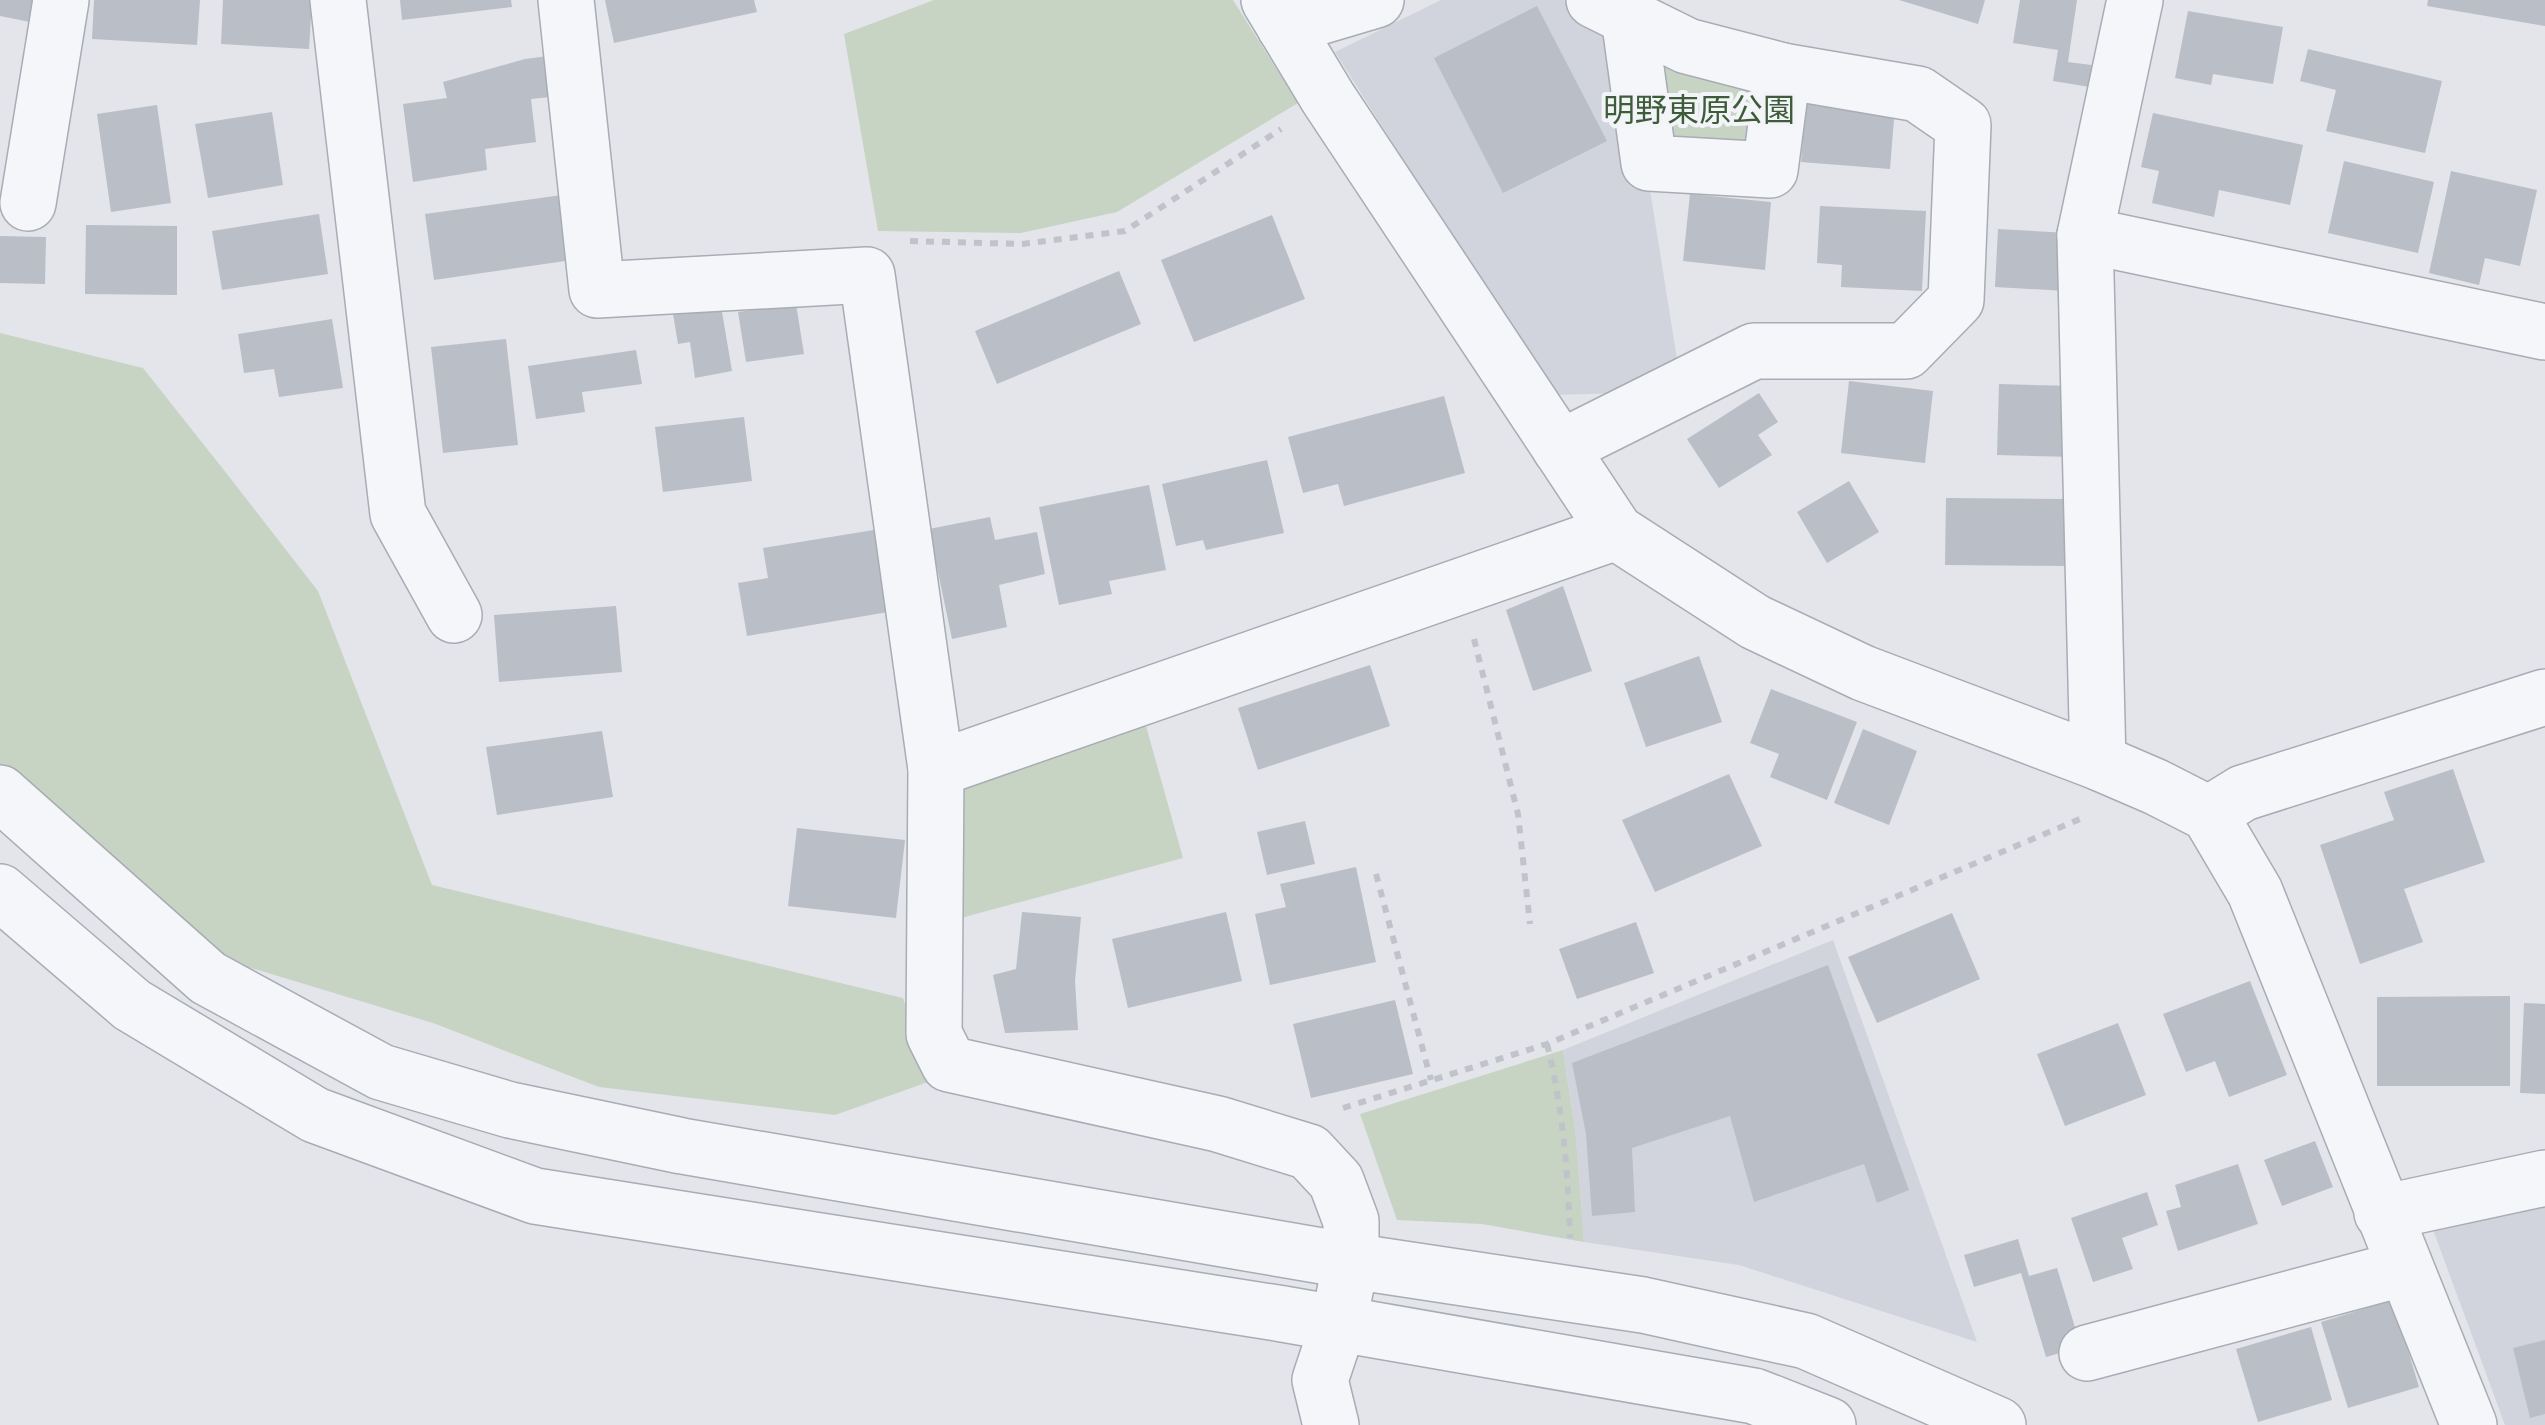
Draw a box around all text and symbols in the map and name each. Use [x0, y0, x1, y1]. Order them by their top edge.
park label: 明野東原公園 [1603, 93, 1795, 133]

